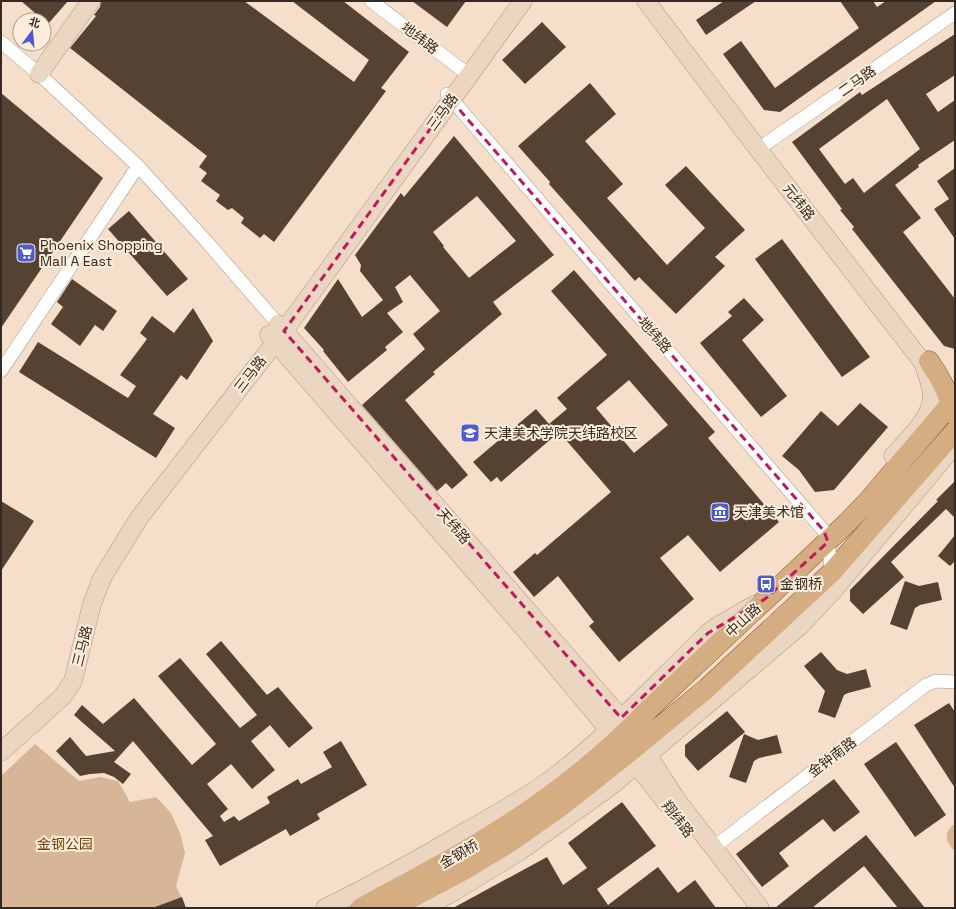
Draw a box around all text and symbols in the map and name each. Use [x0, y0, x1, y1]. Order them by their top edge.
north arrow [12, 12, 52, 52]
text: 北 [28, 14, 42, 31]
street label: 地纬路 [398, 18, 442, 58]
street label: 二马路 [835, 62, 879, 100]
street label: 三马路 [422, 90, 462, 134]
street label: 元纬路 [779, 180, 819, 224]
place label: Phoenix Shopping Mall A East [40, 236, 163, 270]
supermarket icon: Phoenix Shopping Mall A East [15, 242, 37, 264]
street label: 地纬路 [634, 313, 676, 357]
street label: 三马路 [230, 352, 270, 396]
school or university icon: 天津美术学院天纬路校区 [459, 422, 481, 444]
place label: 天津美术学院天纬路校区 [484, 424, 638, 442]
museum icon: 天津美术馆 [709, 501, 731, 523]
place label: 天津美术馆 [734, 503, 804, 521]
street label: 天纬路 [433, 504, 475, 548]
bus stop icon: 金钢桥 [755, 573, 777, 595]
place label: 金钢桥 [780, 575, 822, 593]
street label: 中山路 [722, 599, 764, 641]
street label: 三马路 [68, 623, 96, 669]
street label: 金钟南路 [804, 733, 860, 781]
street label: 翔纬路 [658, 797, 698, 841]
park label: 金钢公园 [37, 835, 93, 853]
street label: 金钢桥 [436, 836, 482, 872]

